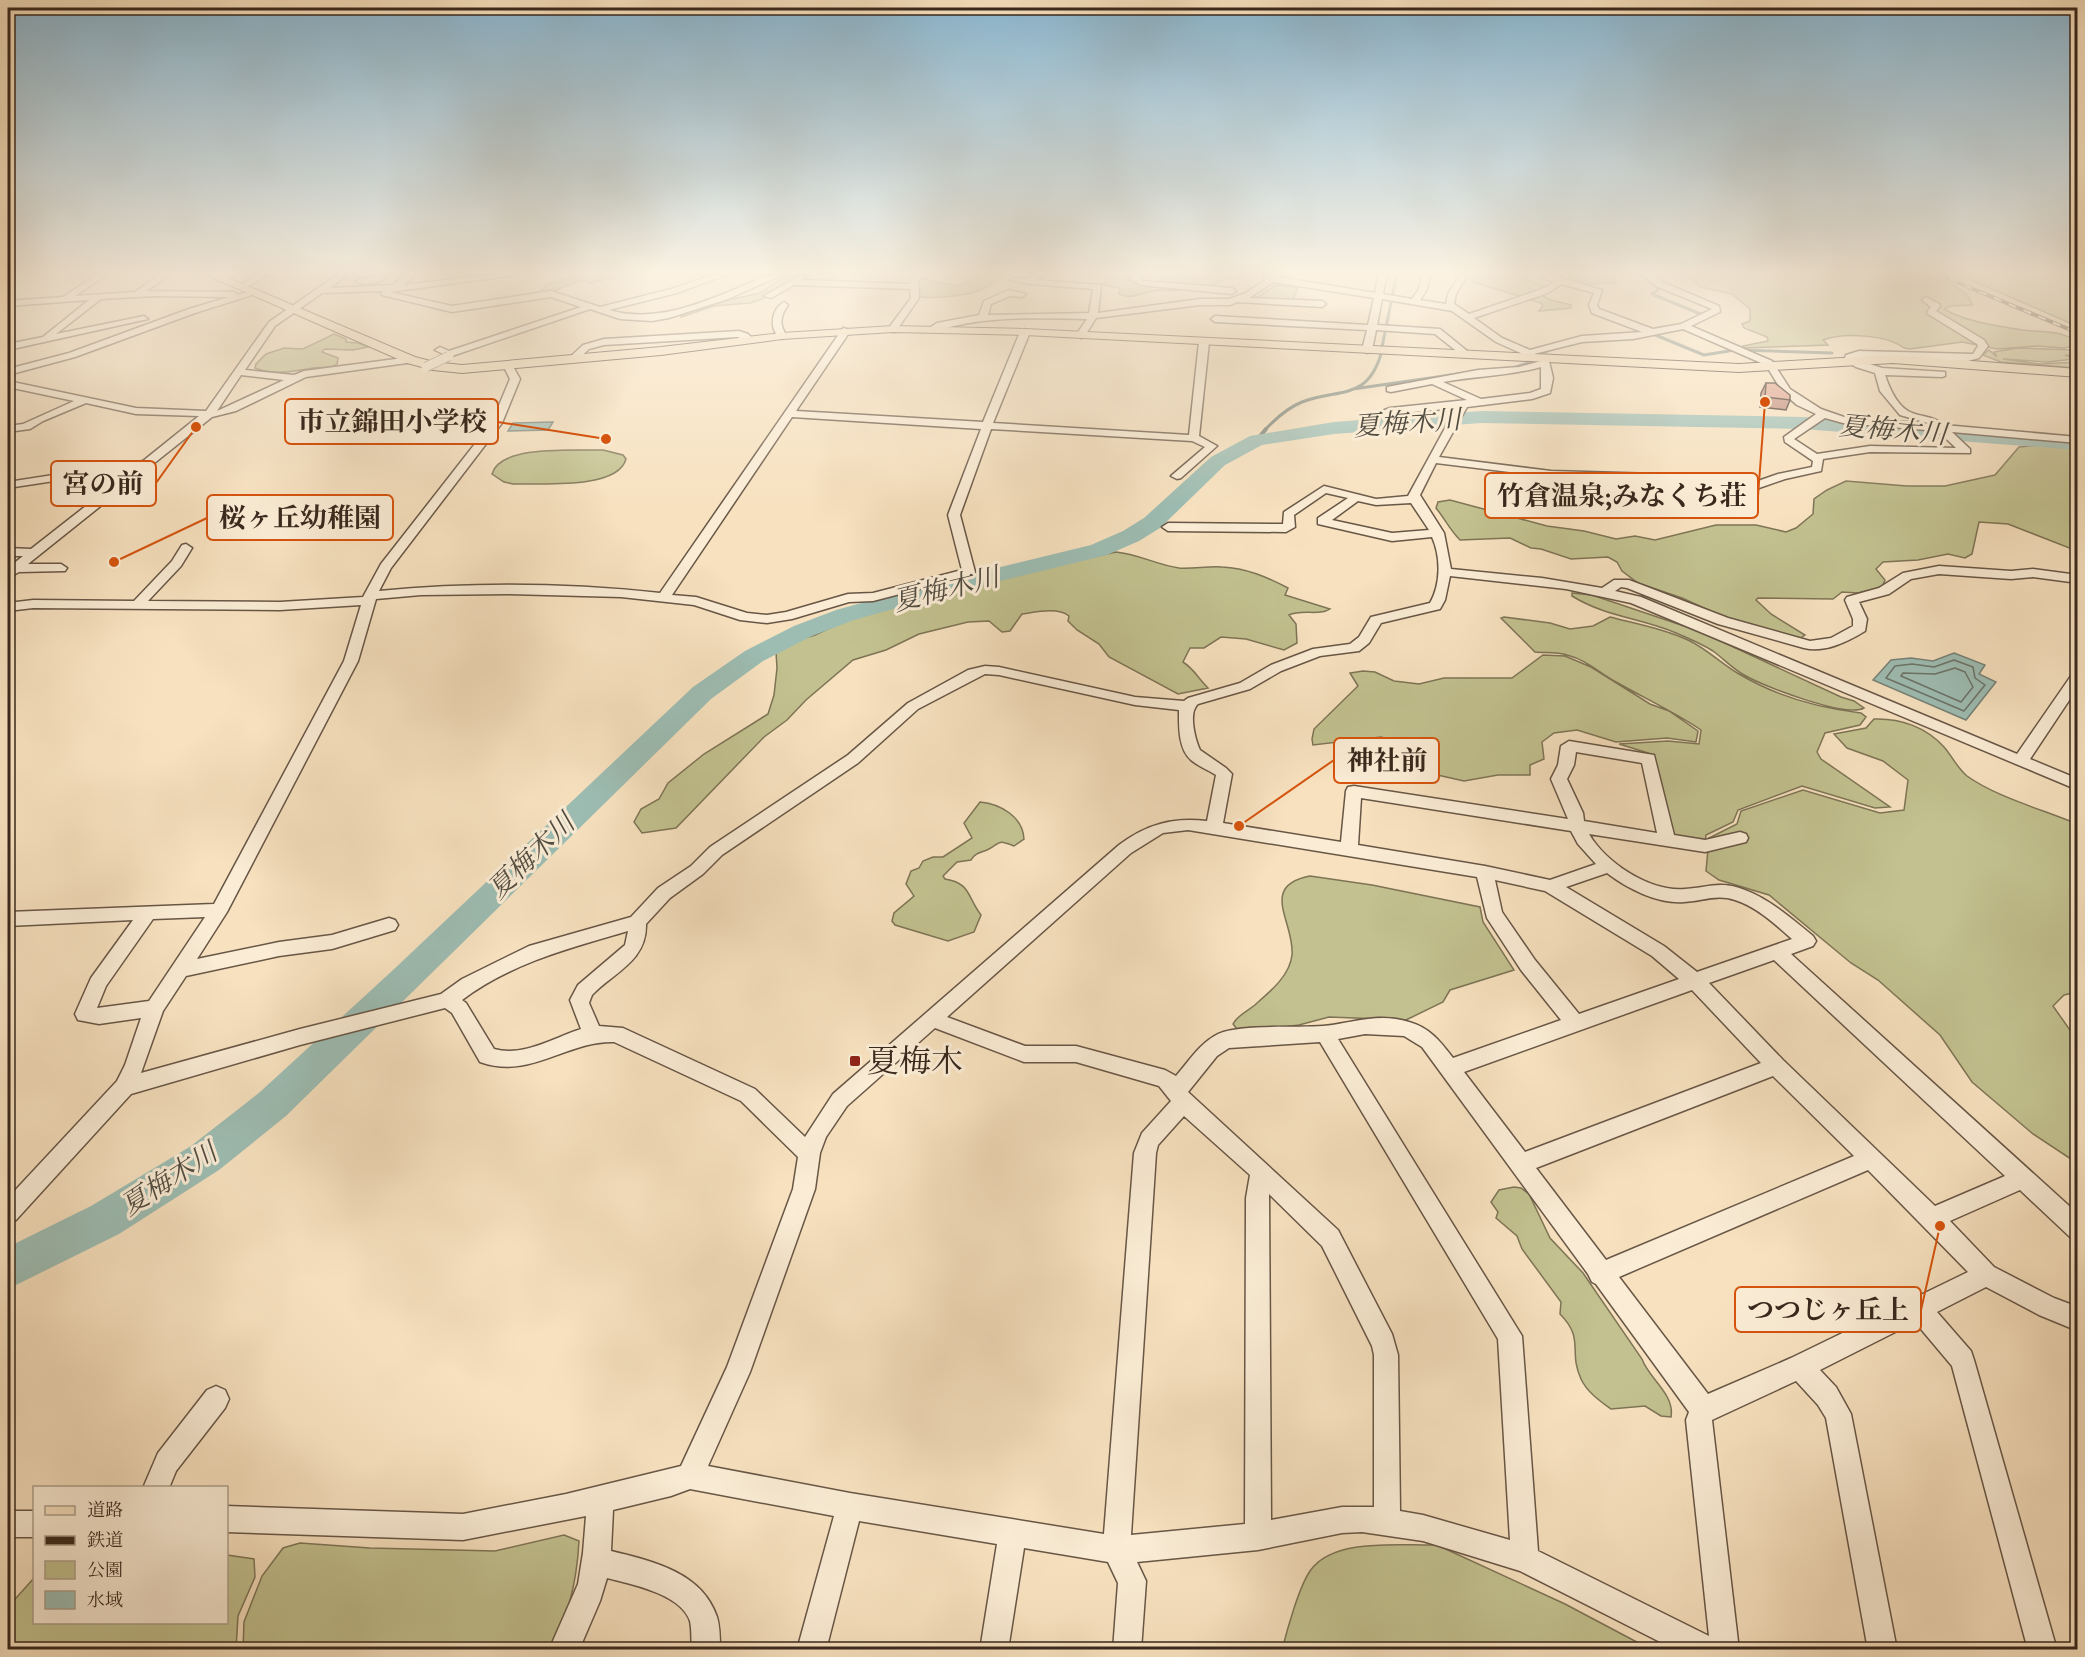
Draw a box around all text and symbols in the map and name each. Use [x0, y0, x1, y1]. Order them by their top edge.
callout: 市立錦田小学校 [285, 399, 498, 444]
water label: 夏梅木川 [1352, 403, 1465, 444]
text: 市立錦田小学校 [298, 406, 487, 439]
water label: 夏梅木川 [1838, 409, 1951, 452]
callout: 宮の前 [51, 461, 156, 506]
text: 宮の前 [63, 468, 144, 501]
callout: 竹倉温泉;みなくち荘 [1485, 473, 1758, 518]
text: 竹倉温泉;みなくち荘 [1497, 480, 1747, 513]
callout: 桜ヶ丘幼稚園 [207, 495, 393, 540]
text: 桜ヶ丘幼稚園 [219, 502, 381, 535]
water label: 夏梅木川 [890, 560, 1005, 619]
callout: 神社前 [1334, 738, 1439, 783]
text: 神社前 [1347, 745, 1428, 778]
water label: 夏梅木川 [481, 805, 584, 906]
place label: 夏梅木 [867, 1042, 963, 1082]
marker: 夏梅木 [848, 1054, 862, 1068]
water label: 夏梅木川 [115, 1135, 226, 1223]
callout: つつじヶ丘上 [1735, 1287, 1921, 1332]
text: つつじヶ丘上 [1747, 1294, 1909, 1327]
legend [33, 1486, 228, 1624]
text: 道路 [87, 1499, 123, 1522]
text: 鉄道 [87, 1529, 123, 1552]
text: 公園 [87, 1559, 123, 1582]
text: 水域 [87, 1589, 123, 1612]

